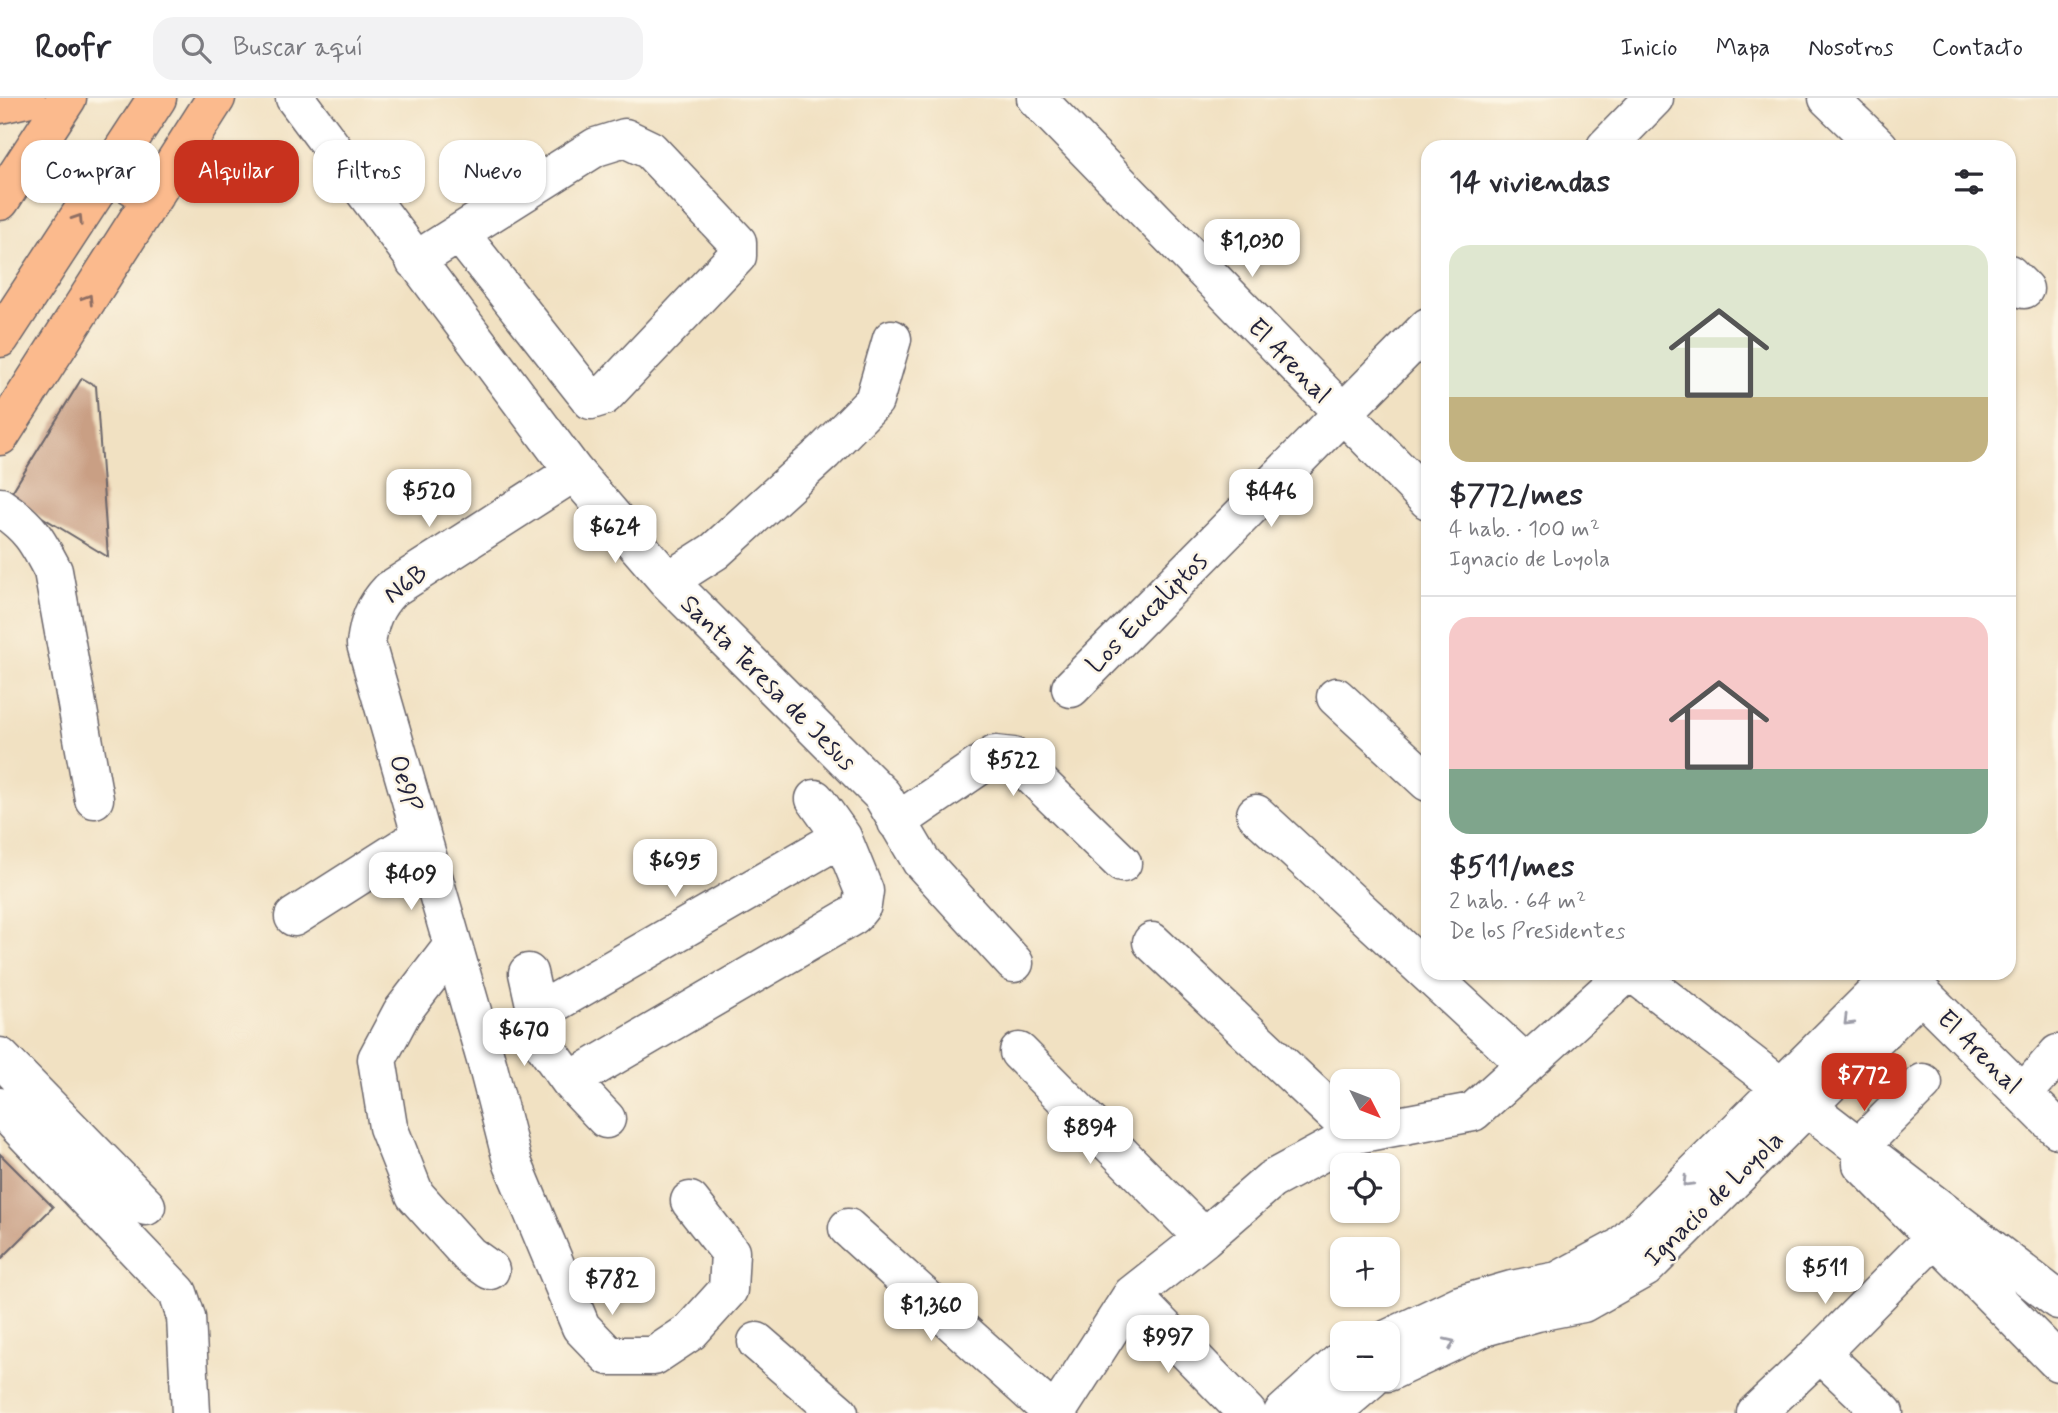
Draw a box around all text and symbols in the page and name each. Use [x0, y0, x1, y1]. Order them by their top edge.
search box [153, 17, 643, 80]
text: Roofr [35, 26, 111, 70]
icon: search [177, 29, 215, 67]
text: Buscar aquí [233, 31, 363, 65]
text: Inicio [1620, 33, 1678, 64]
text: Mapa [1716, 33, 1770, 64]
text: Nosotros [1808, 33, 1894, 64]
text: Contacto [1932, 33, 2023, 64]
chip: Comprar [21, 140, 160, 203]
chip: Alquilar [174, 140, 299, 203]
chip: Filtros [313, 140, 425, 203]
chip: Nuevo [439, 140, 546, 203]
text: 14 viviendas [1449, 163, 1610, 202]
icon: filters [1950, 163, 1988, 201]
one-way arrow [70, 214, 82, 227]
pin: $1,030 [1195, 220, 1309, 279]
text: $1,030 [1220, 227, 1284, 257]
icon: home [1656, 290, 1782, 416]
one-way arrow [80, 294, 93, 307]
street label: El Arenal [1239, 311, 1338, 412]
pin: $520 [388, 470, 470, 529]
pin: $446 [1230, 470, 1312, 529]
text: $772/mes [1449, 476, 1583, 515]
text: $520 [402, 477, 456, 507]
text: $446 [1245, 477, 1297, 507]
pin: $624 [574, 505, 656, 565]
text: $624 [589, 513, 641, 543]
text: 4 hab. · 100 m² [1449, 515, 1600, 545]
street label: Los Eucaliptos [1079, 545, 1215, 681]
text: Ignacio de Loyola [1449, 545, 1610, 575]
street label: N6B [377, 557, 435, 612]
street label: Santa Teresa de Jesus [672, 588, 863, 779]
icon: home [1656, 662, 1782, 788]
pin: $522 [972, 738, 1054, 798]
text: $522 [986, 746, 1040, 776]
street label: Oe9P [380, 751, 428, 816]
pin: $695 [634, 840, 716, 899]
text: $695 [649, 847, 701, 877]
text: $511/mes [1449, 848, 1574, 887]
pin: $409 [370, 852, 452, 912]
text: $409 [385, 860, 437, 890]
text: 2 hab. · 64 m² [1449, 887, 1586, 917]
text: De los Presidentes [1449, 917, 1625, 947]
street label: El Arenal [1929, 1003, 2028, 1102]
pin: $670 [483, 1009, 565, 1068]
one-way arrow [1844, 1013, 1856, 1025]
text: $670 [499, 1016, 549, 1046]
pin: $772 [1823, 1054, 1905, 1113]
text: $772 [1838, 1061, 1890, 1091]
north arrow [1330, 1069, 1400, 1139]
map controls [1330, 1069, 1400, 1391]
pin: $894 [1049, 1107, 1131, 1166]
text: $894 [1063, 1114, 1117, 1144]
street label: Ignacio de Loyola [1637, 1124, 1792, 1275]
button: locate [1330, 1153, 1400, 1223]
one-way arrow [1682, 1173, 1695, 1186]
button: + [1330, 1237, 1400, 1307]
pin: $511 [1784, 1246, 1866, 1306]
text: $511 [1802, 1254, 1848, 1284]
pin: $782 [571, 1258, 653, 1317]
text: $782 [585, 1265, 639, 1295]
pin: $1,360 [874, 1284, 988, 1343]
text: $1,360 [900, 1291, 962, 1321]
pin: $997 [1127, 1316, 1209, 1375]
button: − [1330, 1321, 1400, 1391]
text: $997 [1142, 1323, 1194, 1353]
one-way arrow [1443, 1337, 1455, 1351]

